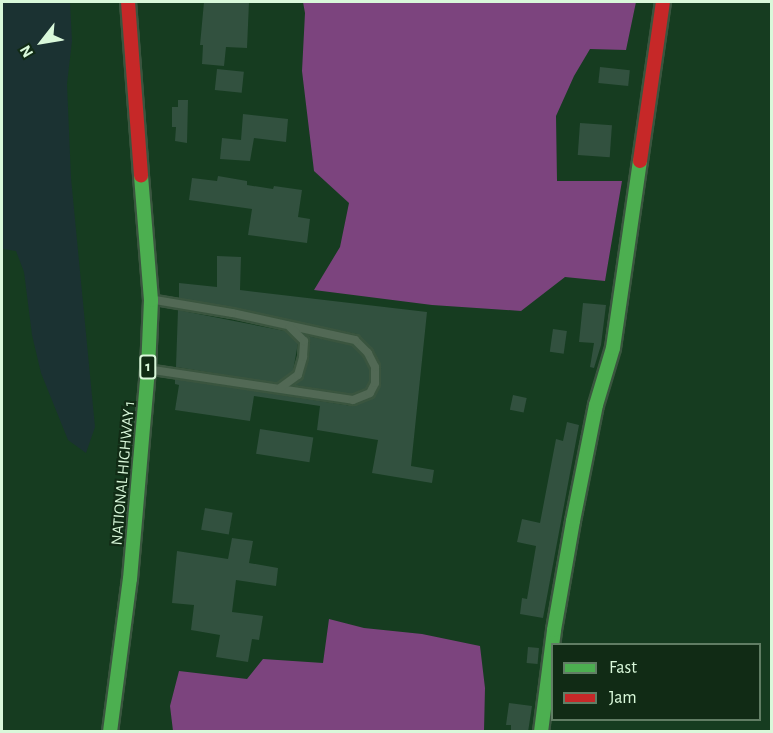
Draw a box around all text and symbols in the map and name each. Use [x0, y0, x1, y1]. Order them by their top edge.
north arrow [12, 12, 72, 72]
text: N [17, 42, 36, 60]
road number: 1 [139, 355, 157, 379]
street label: NATIONAL HIGHWAY 1 [107, 400, 139, 546]
legend [551, 643, 761, 721]
text: Fast [609, 659, 637, 677]
text: Jam [609, 689, 637, 707]

